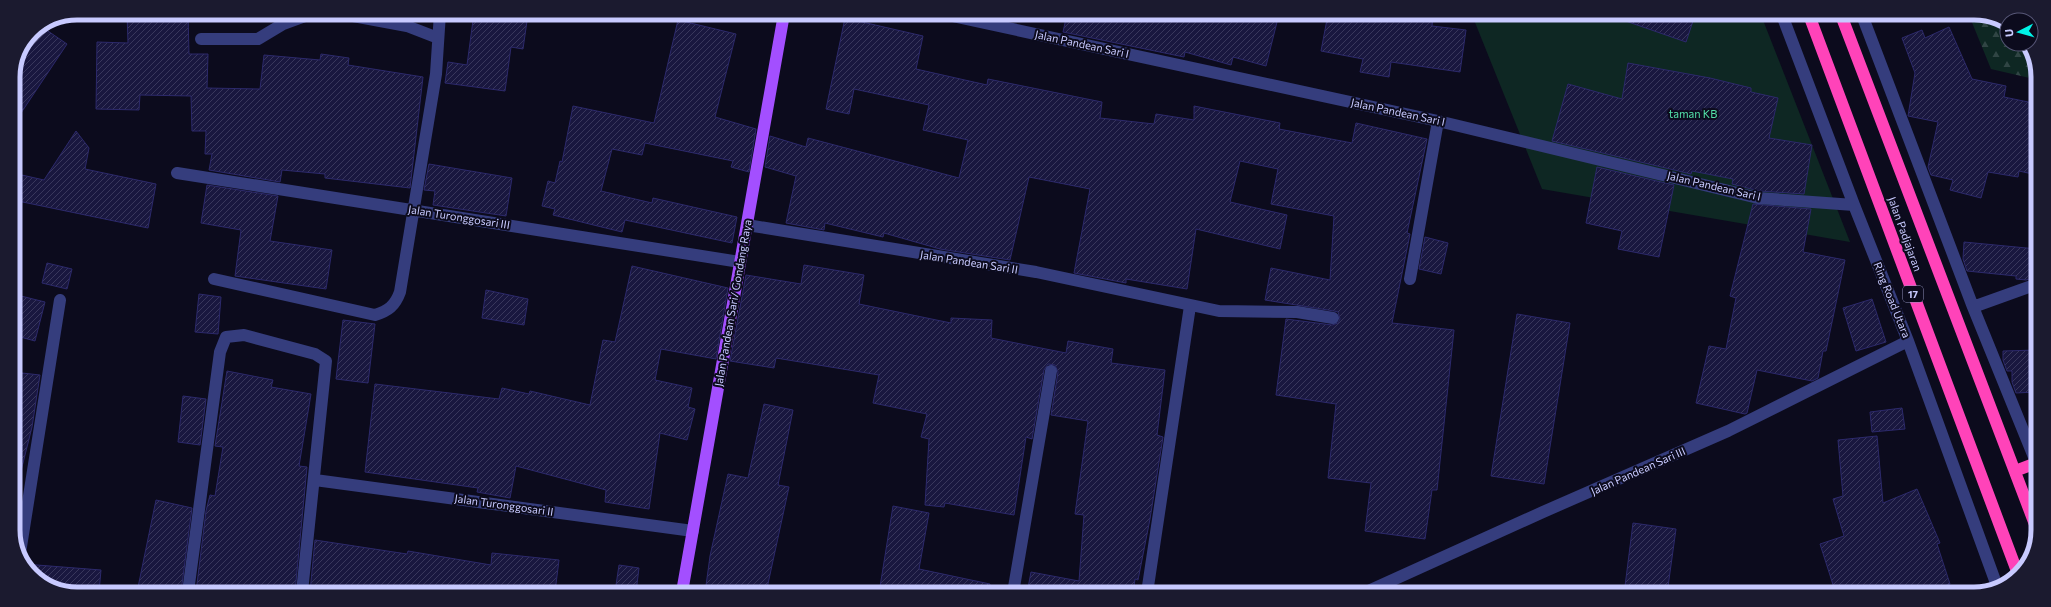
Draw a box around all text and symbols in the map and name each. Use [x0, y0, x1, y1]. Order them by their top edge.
north arrow [1999, 12, 2039, 52]
street label: Jalan Pandean Sari I [1034, 27, 1130, 61]
text: U [2002, 28, 2015, 38]
street label: Jalan Pandean Sari I [1350, 95, 1446, 129]
park label: taman KB [1669, 107, 1717, 120]
street label: Jalan Pandean Sari I [1666, 168, 1762, 204]
street label: Jalan Padjajaran [1885, 195, 1925, 273]
street label: Jalan Turonggosari III [407, 202, 511, 232]
street label: Jalan Pandean Sari/ Gondang Raya [711, 218, 755, 388]
street label: Jalan Pandean Sari II [919, 247, 1019, 277]
street label: Ring Road Utara [1871, 260, 1914, 340]
road number: 17 [1903, 286, 1923, 302]
street label: Jalan Pandean Sari III [1589, 444, 1687, 498]
street label: Jalan Turonggosari II [454, 491, 554, 519]

